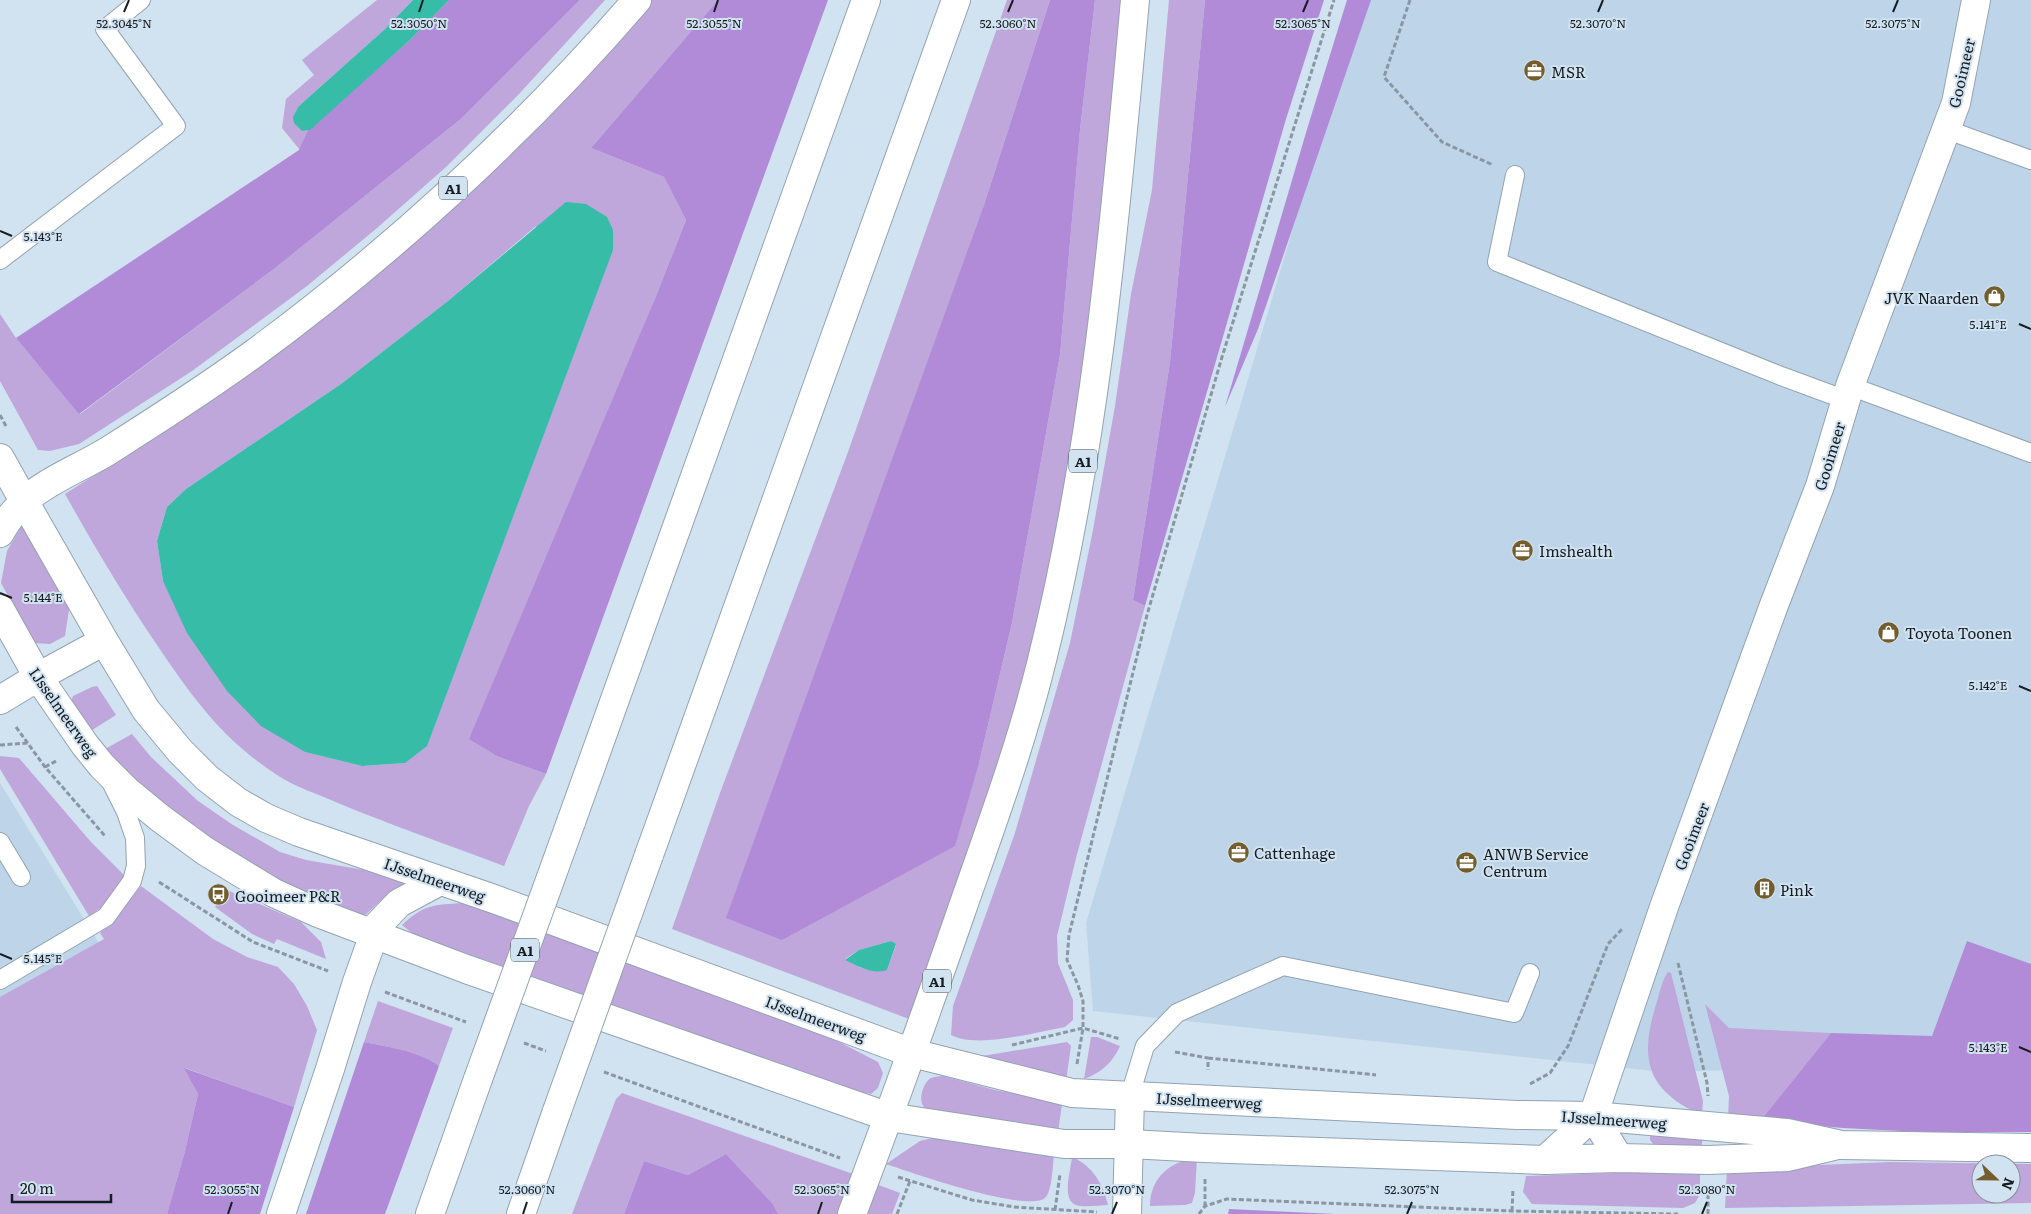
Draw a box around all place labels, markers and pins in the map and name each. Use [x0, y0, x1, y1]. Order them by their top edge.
office icon: MSR [1523, 59, 1547, 83]
place label: MSR [1551, 60, 1586, 83]
shop icon: JVK Naarden [1983, 285, 2007, 309]
place label: JVK Naarden [1884, 286, 1979, 309]
office icon: Imshealth [1511, 538, 1535, 562]
place label: Imshealth [1539, 539, 1613, 562]
shop icon: Toyota Toonen [1877, 620, 1901, 644]
place label: Toyota Toonen [1905, 621, 2012, 644]
office icon: Cattenhage [1226, 840, 1250, 864]
place label: Cattenhage [1254, 841, 1336, 864]
place label: ANWB Service Centrum [1483, 842, 1589, 882]
office icon: ANWB Service Centrum [1455, 850, 1479, 874]
building icon: Pink [1752, 877, 1776, 901]
place label: Pink [1780, 878, 1814, 901]
bus stop icon: Gooimeer P&R [207, 883, 231, 907]
place label: Gooimeer P&R [235, 884, 341, 907]

